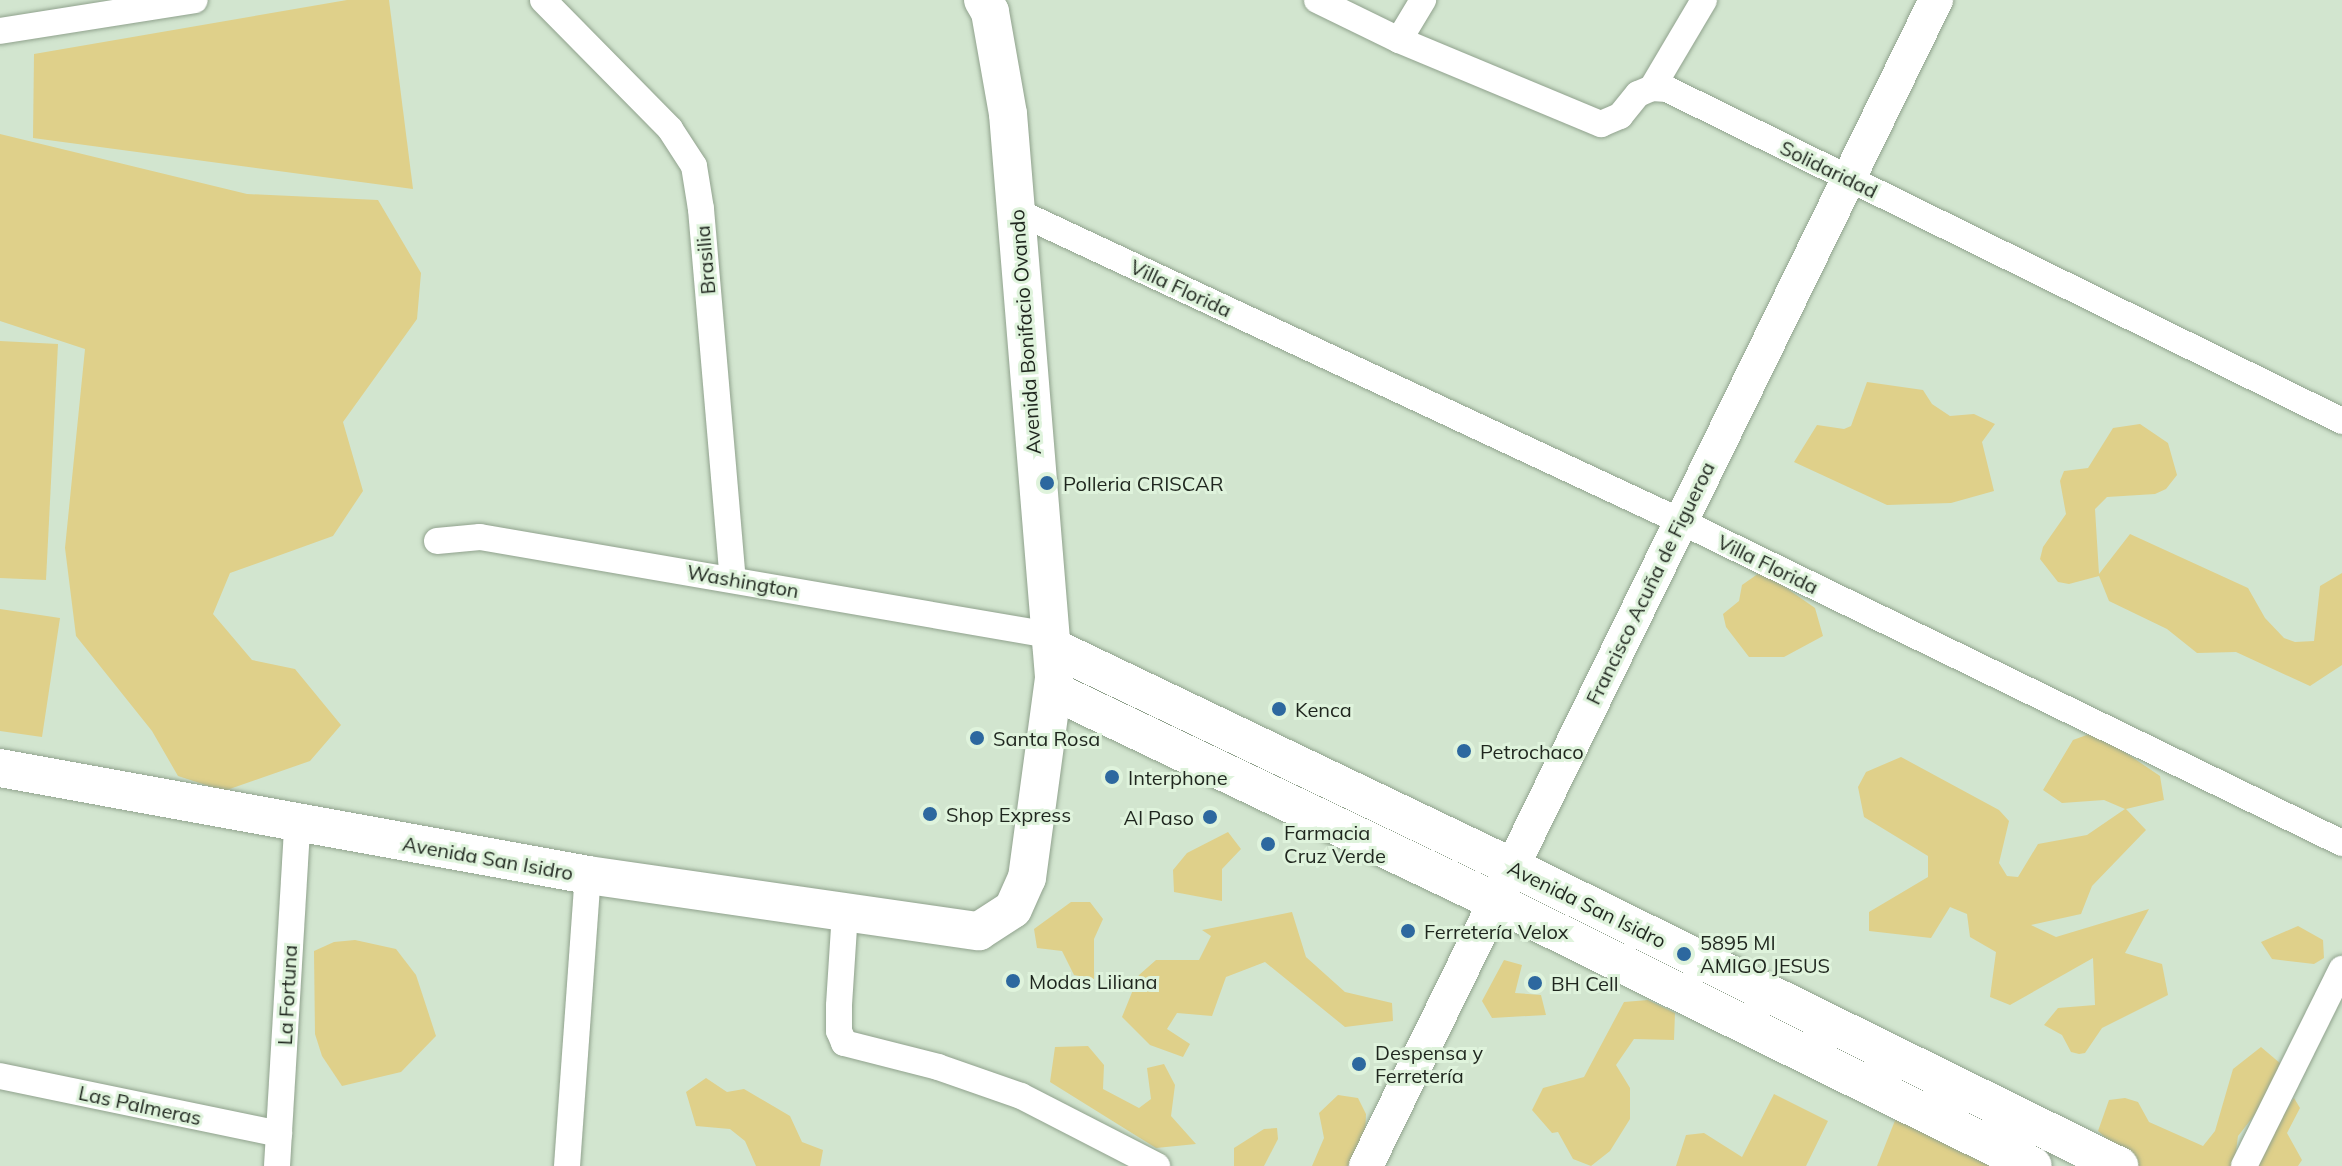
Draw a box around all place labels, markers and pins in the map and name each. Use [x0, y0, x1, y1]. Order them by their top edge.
place label: Polleria CRISCAR [1063, 471, 1224, 495]
marker: Polleria CRISCAR [1038, 474, 1056, 492]
place label: Kenca [1295, 697, 1352, 721]
marker: Kenca [1270, 700, 1288, 718]
place label: Santa Rosa [993, 726, 1100, 750]
marker: Santa Rosa [968, 729, 986, 747]
place label: Petrochaco [1480, 739, 1584, 763]
marker: Petrochaco [1455, 742, 1473, 760]
place label: Interphone [1128, 765, 1228, 789]
marker: Interphone [1103, 768, 1121, 786]
place label: Shop Express [946, 802, 1071, 826]
marker: Shop Express [921, 805, 939, 823]
place label: Al Paso [1123, 805, 1194, 829]
marker: Al Paso [1201, 808, 1219, 826]
place label: Farmacia Cruz Verde [1284, 820, 1386, 867]
marker: Farmacia Cruz Verde [1259, 835, 1277, 853]
place label: Ferretería Velox [1424, 919, 1568, 943]
marker: Ferretería Velox [1399, 922, 1417, 940]
place label: 5895 MI AMIGO JESUS [1700, 930, 1830, 977]
marker: 5895 MI AMIGO JESUS [1675, 945, 1693, 963]
place label: Modas Liliana [1029, 969, 1158, 993]
place label: BH Cell [1551, 971, 1619, 995]
marker: Modas Liliana [1004, 972, 1022, 990]
marker: BH Cell [1526, 974, 1544, 992]
place label: Despensa y Ferretería [1375, 1040, 1483, 1087]
marker: Despensa y Ferretería [1350, 1055, 1368, 1073]

